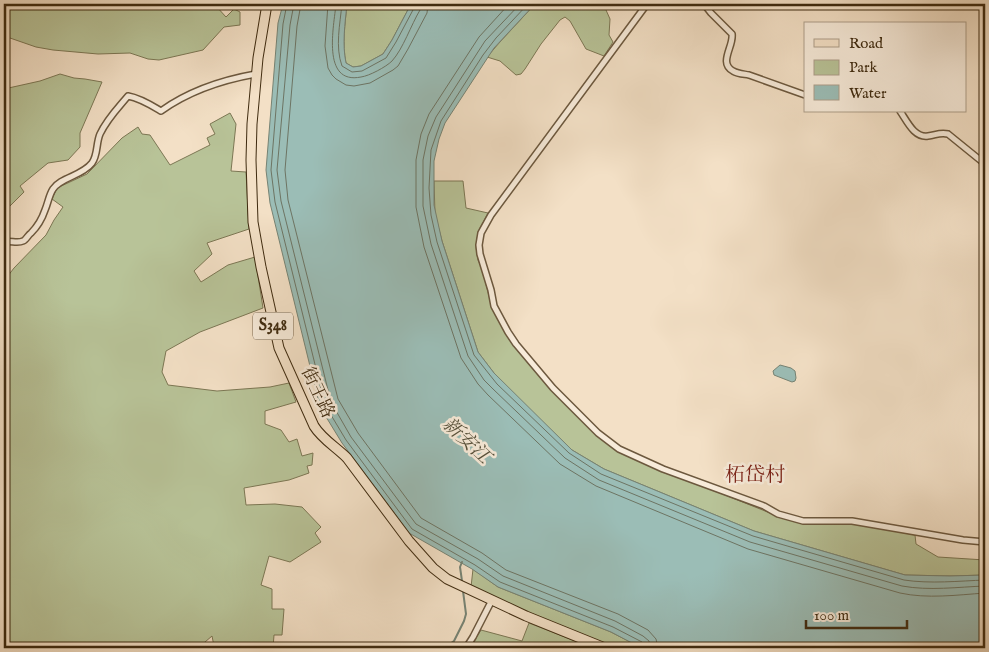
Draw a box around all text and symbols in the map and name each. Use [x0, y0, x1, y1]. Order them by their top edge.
legend [804, 22, 966, 112]
text: Road [849, 34, 884, 53]
text: Park [849, 58, 879, 77]
text: Water [849, 84, 887, 103]
road number: S348 [253, 312, 293, 340]
street label: 街王路 [295, 364, 339, 422]
water label: 新安江 [437, 413, 497, 471]
district label: 柘岱村 [725, 463, 785, 488]
scale bar [806, 597, 908, 629]
text: 100 m [814, 606, 850, 625]

